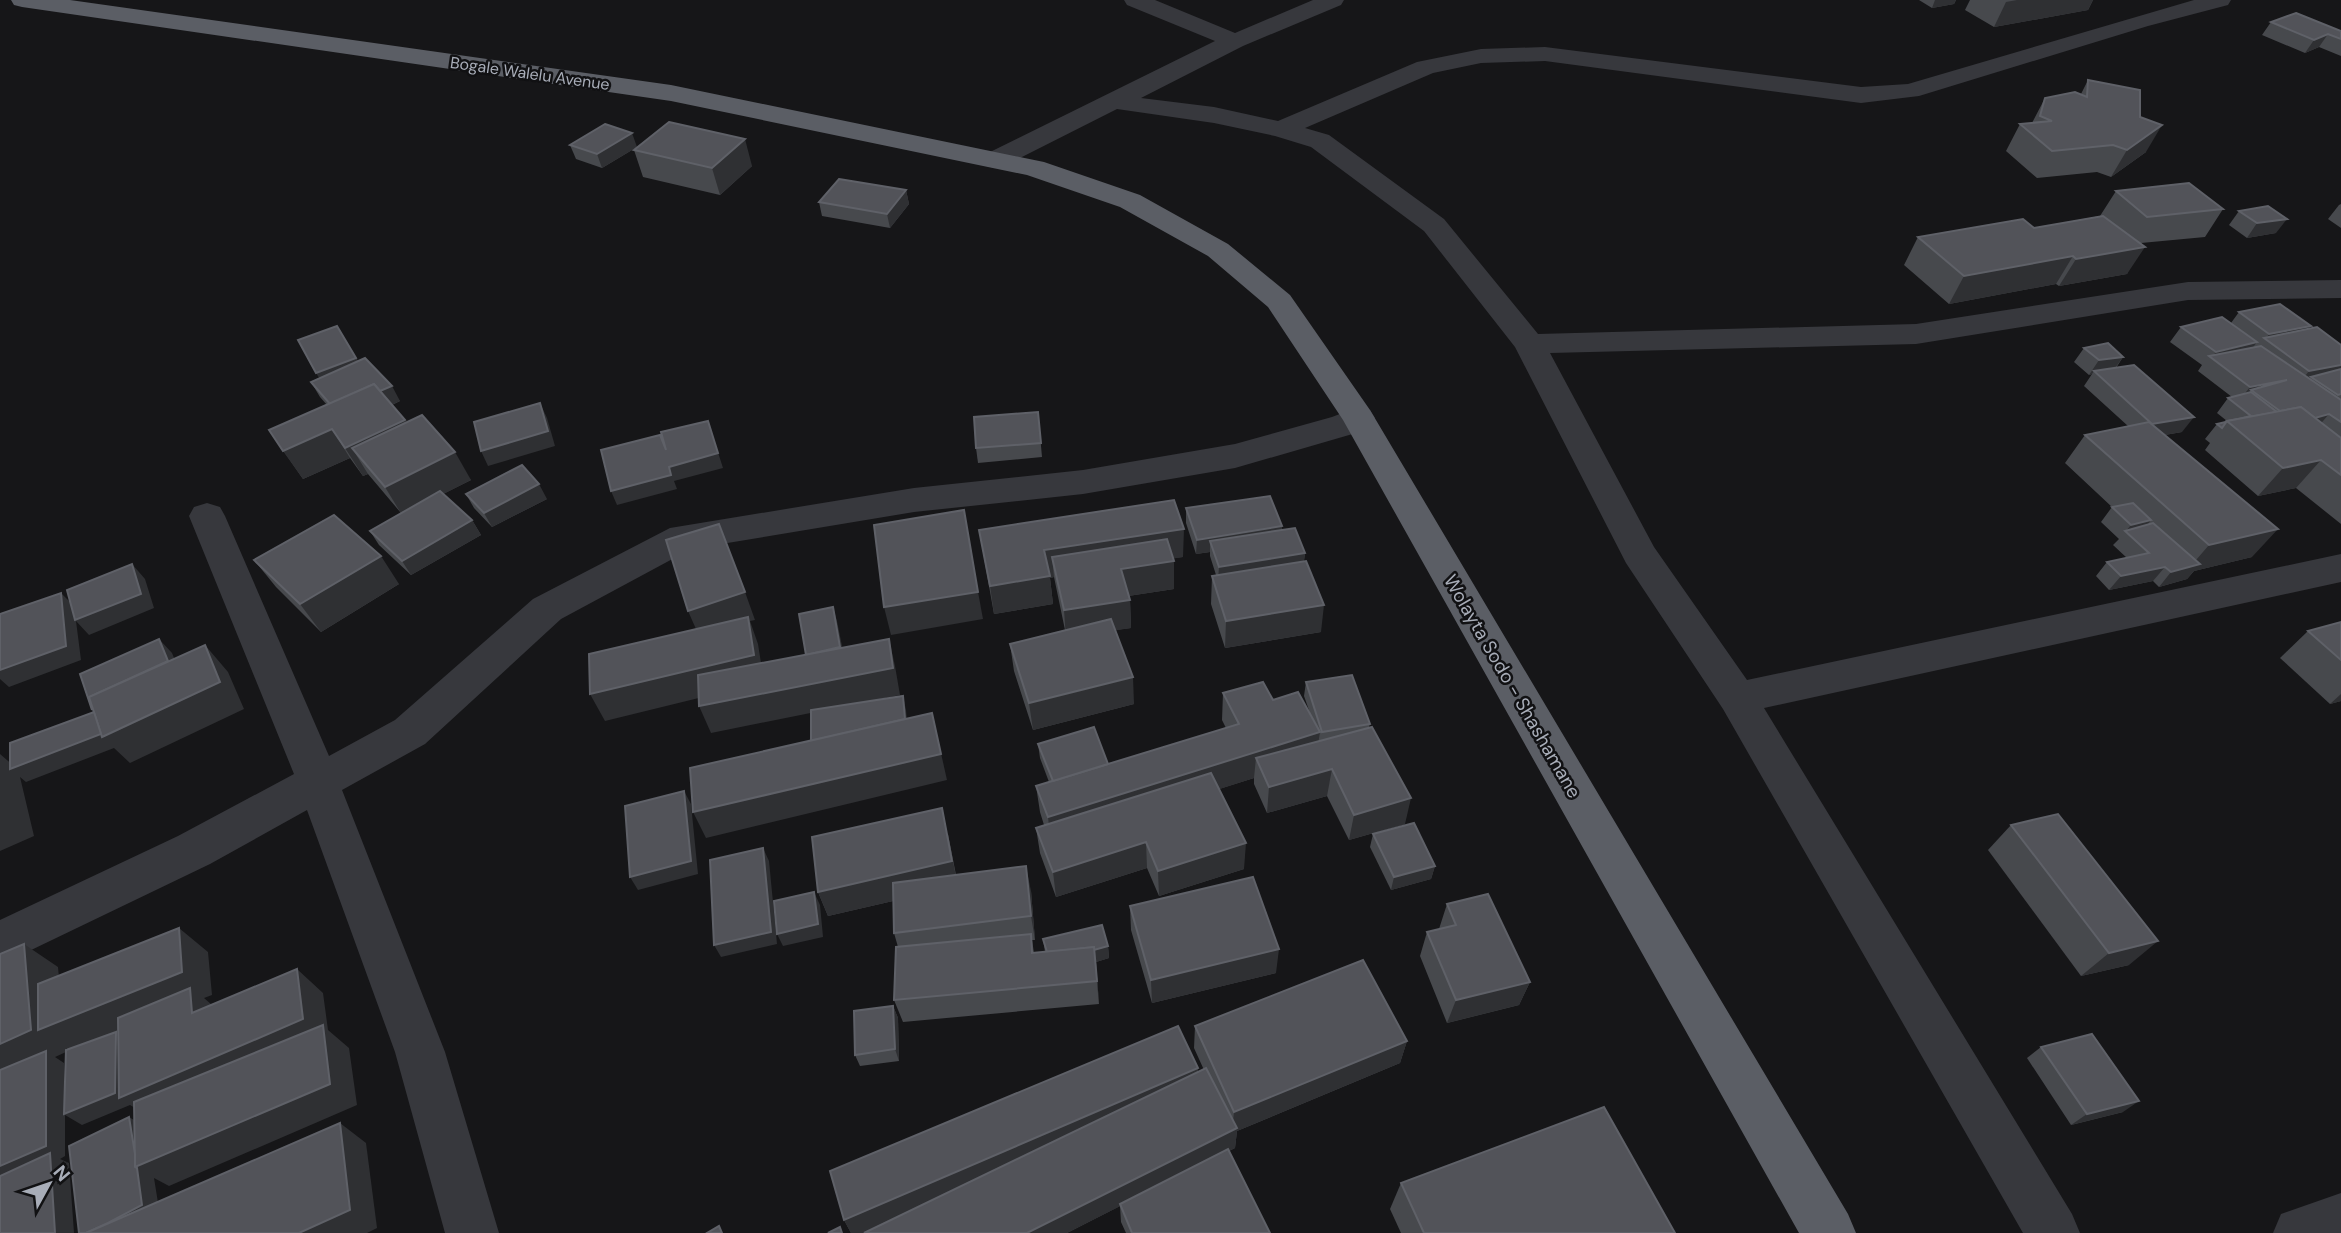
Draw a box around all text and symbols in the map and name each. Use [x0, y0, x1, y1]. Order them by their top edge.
street label: Bogale Walelu Avenue [449, 52, 611, 95]
street label: Wolayta Sodo - Shashamane [1438, 570, 1587, 803]
north arrow [14, 1149, 84, 1219]
text: N [48, 1160, 76, 1187]

